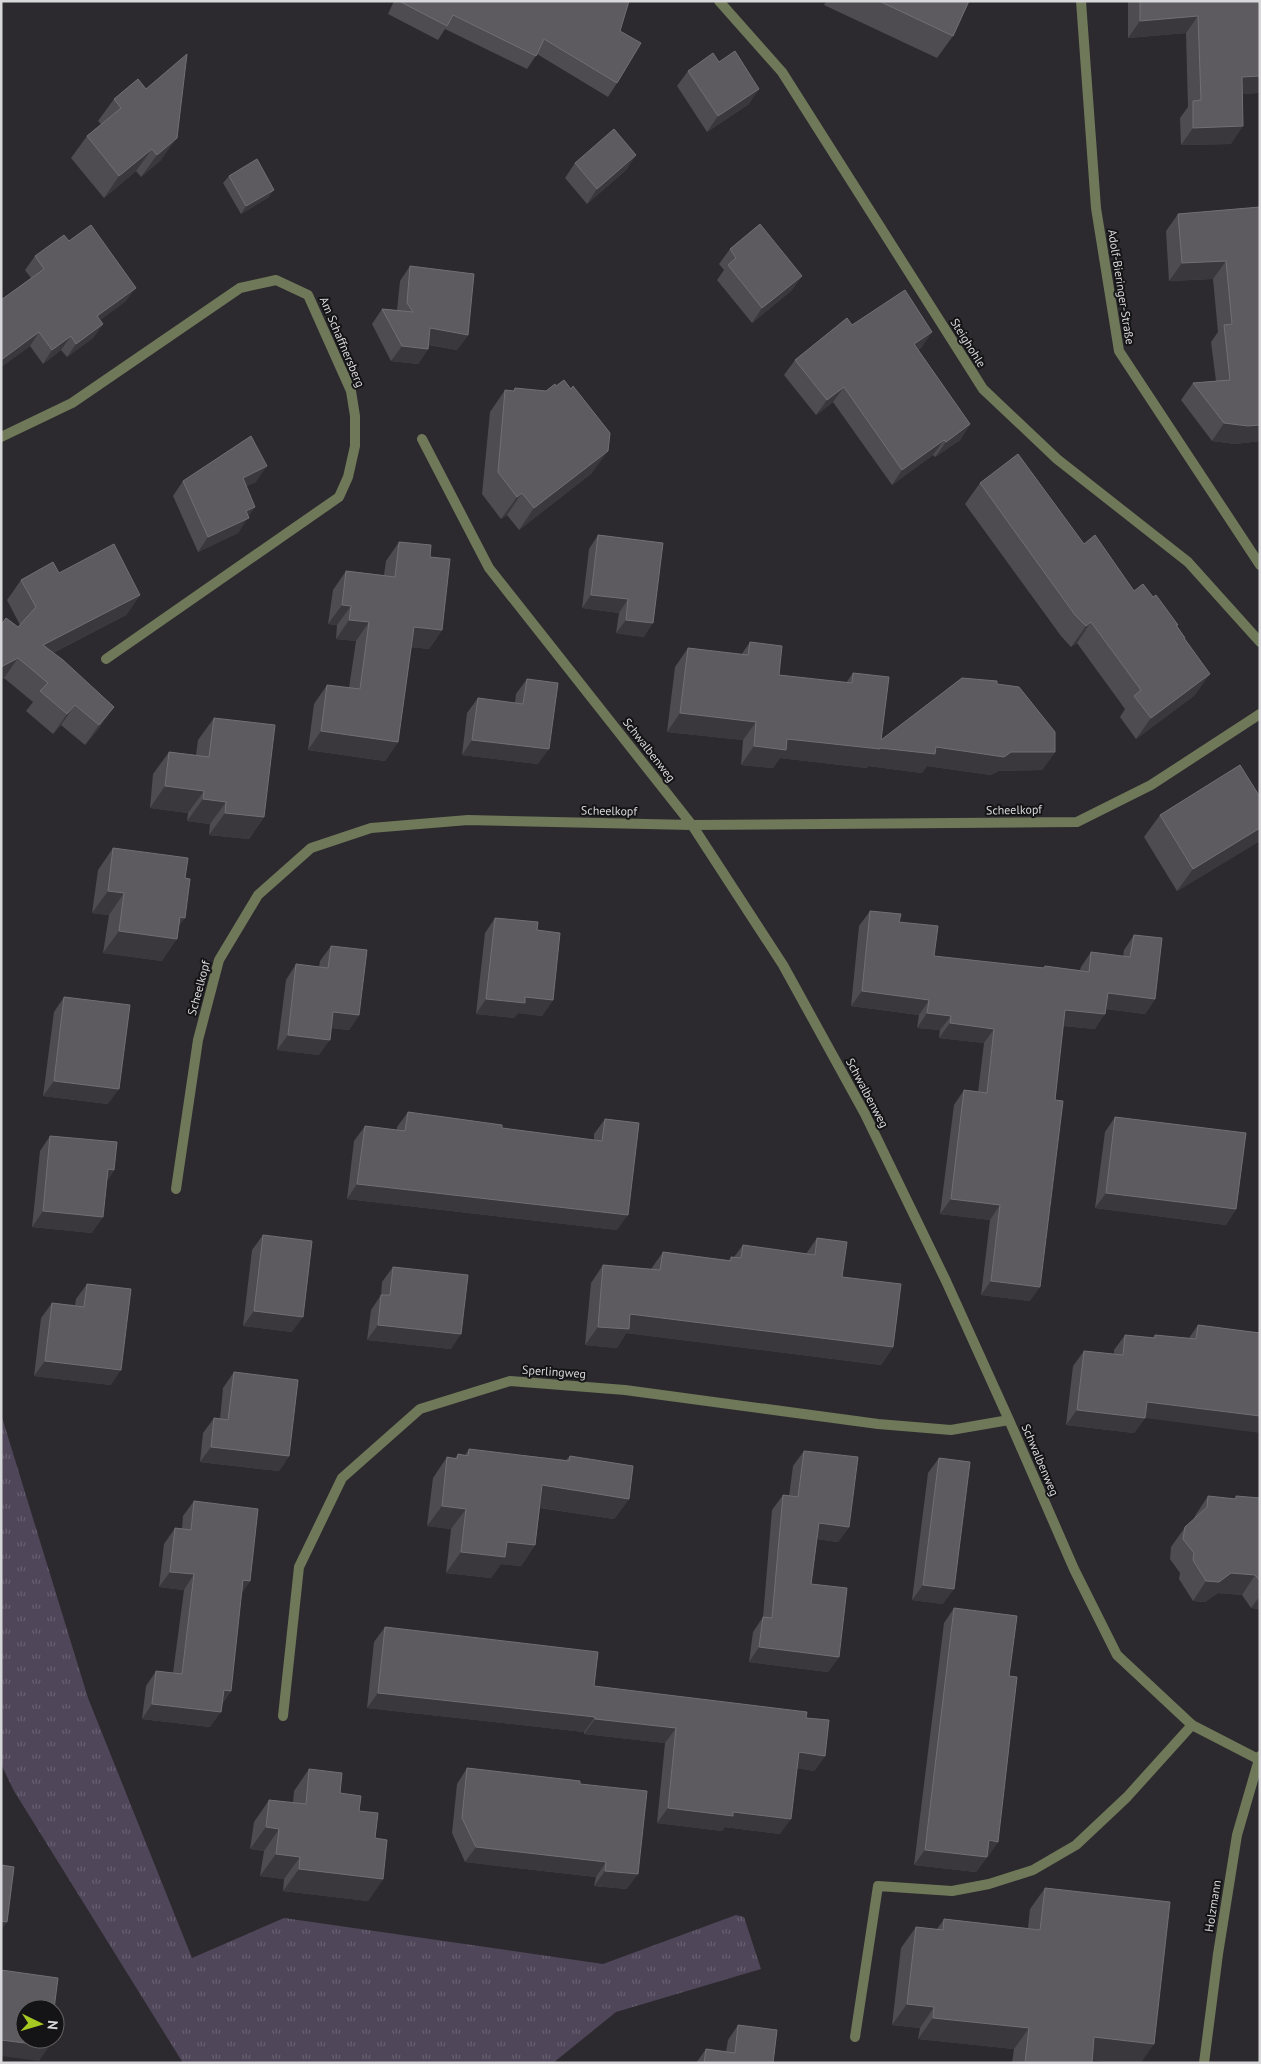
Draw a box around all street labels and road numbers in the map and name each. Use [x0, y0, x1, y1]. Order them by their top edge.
street label: Adolf-Bieringer-Straße [1105, 228, 1138, 346]
street label: Am Schaffnersberg [317, 294, 368, 389]
street label: Steighohle [947, 315, 989, 370]
street label: Schwalbenweg [620, 715, 679, 785]
street label: Scheelkopf [986, 801, 1043, 817]
street label: Scheelkopf [581, 803, 638, 819]
street label: Scheelkopf [184, 958, 213, 1017]
street label: Schwalbenweg [843, 1055, 892, 1130]
street label: Sperlingweg [522, 1362, 586, 1381]
street label: Schwalbenweg [1019, 1421, 1062, 1498]
street label: Holzmann [1201, 1879, 1224, 1933]

